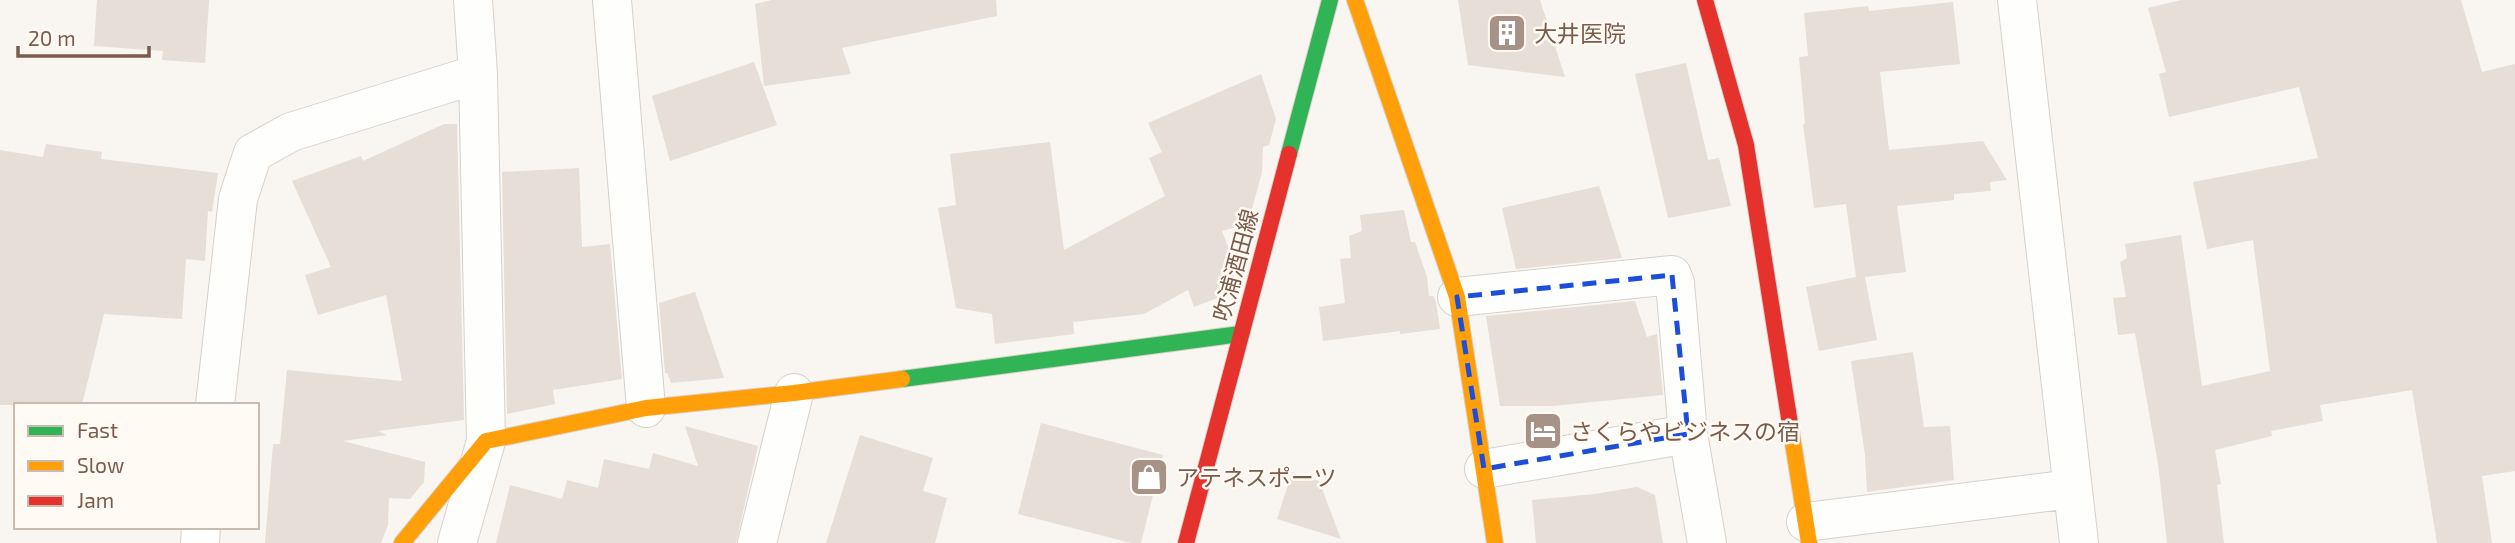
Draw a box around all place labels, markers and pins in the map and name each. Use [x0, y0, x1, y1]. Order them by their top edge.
building icon: 大井医院 [1486, 12, 1528, 54]
place label: 大井医院 [1534, 19, 1626, 47]
hotel icon: さくらやビジネスの宿 [1522, 410, 1564, 452]
place label: さくらやビジネスの宿 [1570, 417, 1800, 445]
shop icon: アテネスポーツ [1128, 456, 1170, 498]
place label: アテネスポーツ [1176, 463, 1337, 491]

